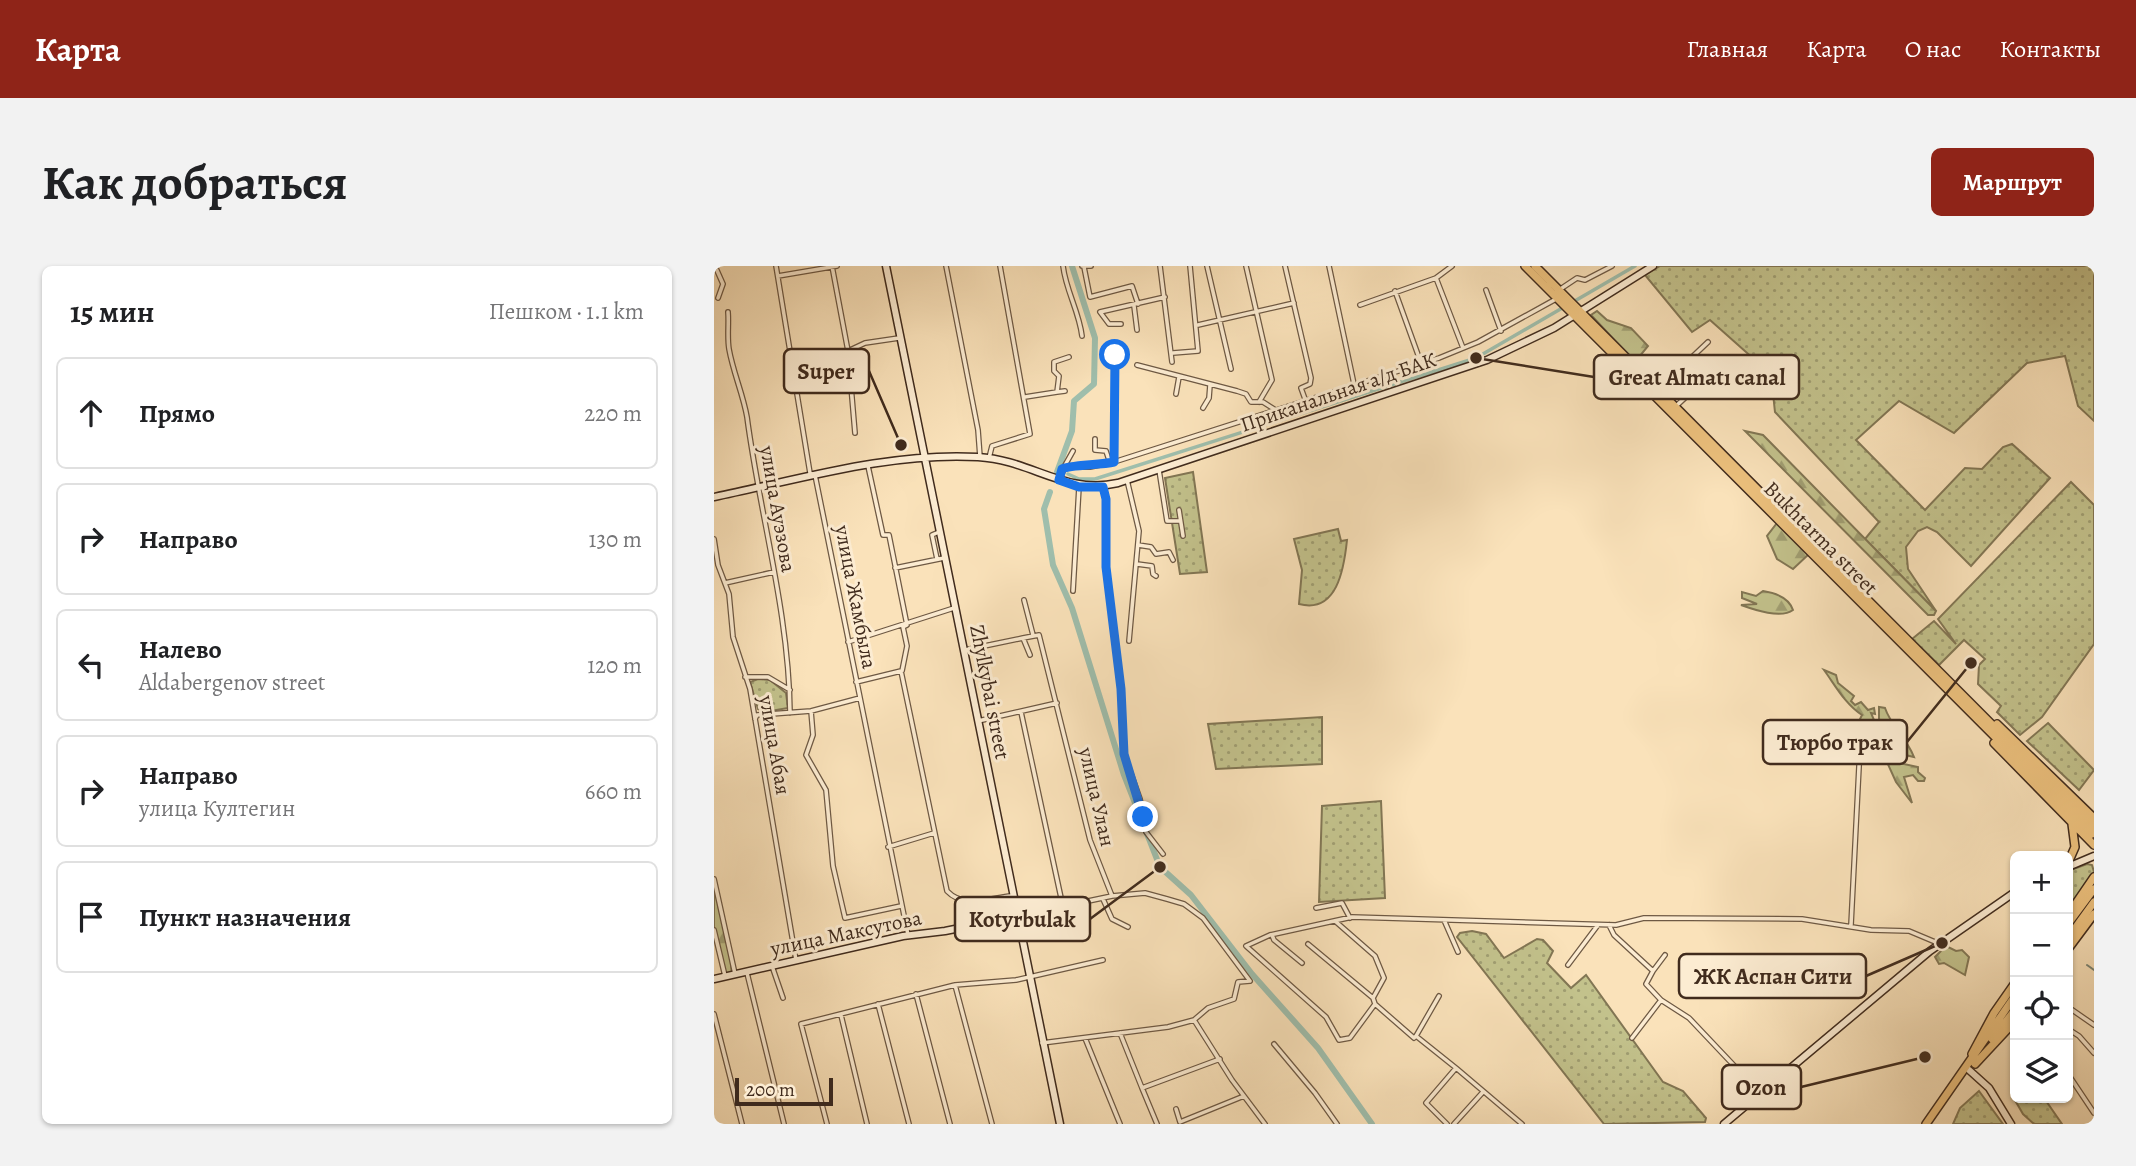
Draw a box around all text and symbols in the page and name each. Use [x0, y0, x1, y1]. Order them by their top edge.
text: Карта [35, 27, 121, 72]
text: Главная [1687, 33, 1768, 65]
text: Карта [1806, 33, 1867, 65]
text: О нас [1905, 33, 1961, 65]
text: Контакты [1999, 33, 2101, 65]
button: Маршрут [1931, 148, 2094, 216]
text: Как добраться [42, 149, 348, 216]
text: 15 мин [70, 292, 155, 332]
text: Пешком · 1.1 km [489, 296, 644, 327]
route start [1099, 339, 1130, 370]
street label: Приканальная а/д БАК [1236, 345, 1440, 439]
callout: Super [784, 349, 869, 393]
callout: Great Almatı canal [1594, 355, 1799, 399]
text: Super [797, 356, 855, 387]
text: Great Almatı canal [1608, 362, 1786, 393]
icon: ahead [72, 394, 110, 432]
text: Прямо [139, 396, 215, 431]
text: 220 m [584, 398, 642, 429]
street label: улица Ауэзова [753, 443, 803, 575]
street label: Bukhtarma street [1758, 475, 1884, 601]
icon: right [72, 520, 110, 558]
text: Направо [139, 522, 238, 557]
street label: улица Жамбыла [828, 522, 884, 671]
text: 130 m [589, 524, 642, 555]
street label: Zhylkybai street [963, 622, 1017, 762]
text: Налево [139, 632, 222, 667]
icon: left [72, 646, 110, 684]
text: 120 m [587, 650, 642, 681]
text: Aldabergenov street [139, 667, 325, 698]
street label: улица Абая [752, 692, 798, 797]
callout: Тюрбо трак [1763, 720, 1907, 764]
text: Тюрбо трак [1777, 727, 1893, 758]
street label: улица Улан [1072, 744, 1122, 849]
text: Направо [139, 758, 238, 793]
icon: right [72, 772, 110, 810]
text: 660 m [585, 776, 642, 807]
text: улица Култегин [139, 793, 295, 824]
route end [1127, 801, 1158, 832]
map controls [2010, 851, 2073, 1103]
button: + [2010, 851, 2073, 914]
callout: Kotyrbulak [955, 897, 1090, 941]
icon: arrive [72, 898, 110, 936]
text: Пункт назначения [139, 900, 351, 935]
street label: улица Максутова [767, 903, 924, 963]
text: Kotyrbulak [968, 904, 1076, 935]
button: − [2010, 914, 2073, 977]
callout: ЖК Аспан Сити [1679, 954, 1866, 998]
text: ЖК Аспан Сити [1694, 961, 1852, 992]
button: locate [2010, 977, 2073, 1040]
button: layers [2010, 1040, 2073, 1103]
callout: Ozon [1722, 1065, 1801, 1109]
text: Ozon [1736, 1072, 1786, 1103]
scale bar [735, 1075, 833, 1107]
text: 200 m [746, 1077, 795, 1103]

